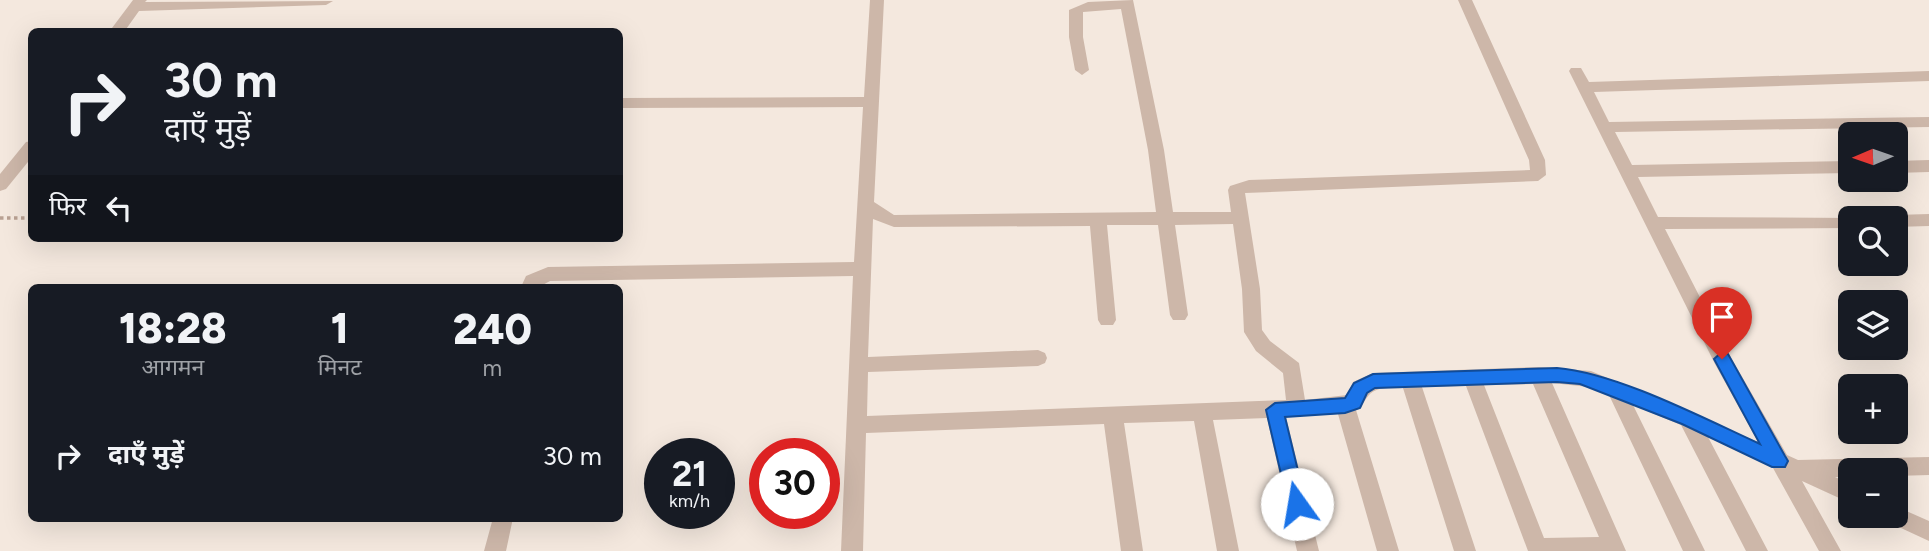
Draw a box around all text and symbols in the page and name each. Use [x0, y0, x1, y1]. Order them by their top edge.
text: 30 m [164, 50, 277, 109]
icon: right [49, 56, 140, 147]
text: दाएँ मुड़ें [164, 110, 251, 148]
north arrow [1838, 122, 1908, 192]
map controls [1838, 122, 1908, 528]
icon: left [100, 189, 138, 227]
text: फिर [49, 190, 86, 222]
button: search [1838, 206, 1908, 276]
pin [1692, 287, 1752, 359]
button: layers [1838, 290, 1908, 360]
icon: arrive [1703, 298, 1741, 336]
text: 18:28 [119, 303, 227, 354]
text: 1 [331, 303, 349, 354]
text: 240 [453, 304, 532, 355]
text: आगमन [141, 353, 204, 381]
text: मिनट [318, 353, 362, 381]
text: m [483, 354, 502, 382]
button: + [1838, 374, 1908, 444]
icon: right [49, 437, 87, 475]
text: दाएँ मुड़ें [108, 438, 184, 470]
speed limit sign: 30 [749, 438, 840, 529]
text: 30 m [543, 440, 602, 472]
text: 21 [672, 453, 707, 495]
button: − [1838, 458, 1908, 528]
position arrow [1260, 467, 1334, 541]
text: km/h [669, 490, 710, 512]

